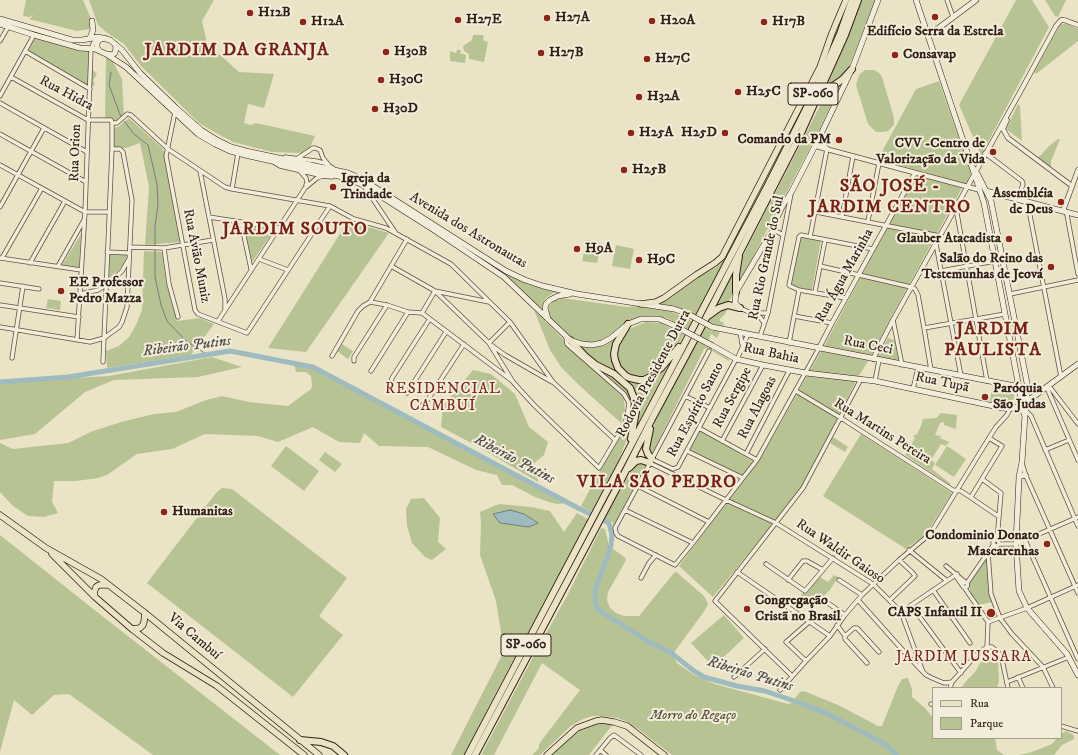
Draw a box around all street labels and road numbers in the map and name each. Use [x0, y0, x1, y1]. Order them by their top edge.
street label: Rua Hidra [36, 73, 96, 115]
road number: SP-060 [788, 83, 838, 105]
street label: Rua Orion [67, 124, 85, 182]
street label: Avenida dos Astronautas [406, 189, 530, 273]
street label: Rua Rio Grande do Sul [746, 194, 788, 322]
street label: Rua Avião Muniz [179, 208, 213, 304]
street label: Rua Água Marinha [812, 226, 878, 326]
street label: Rodovia Presidente Dutra [613, 307, 695, 441]
street label: Rua Ceci [842, 333, 894, 359]
street label: Rua Bahia [742, 340, 800, 368]
street label: Rua Espírito Santo [664, 360, 728, 460]
street label: Rua Sergipe [710, 365, 756, 431]
street label: Rua Tupã [914, 369, 970, 397]
street label: Rua Alagoas [735, 374, 781, 442]
street label: Rua Martins Pereira [830, 395, 934, 469]
street label: Rua Waldir Gaioso [792, 516, 888, 588]
street label: Via Cambuí [164, 610, 224, 664]
road number: SP-060 [501, 634, 551, 656]

